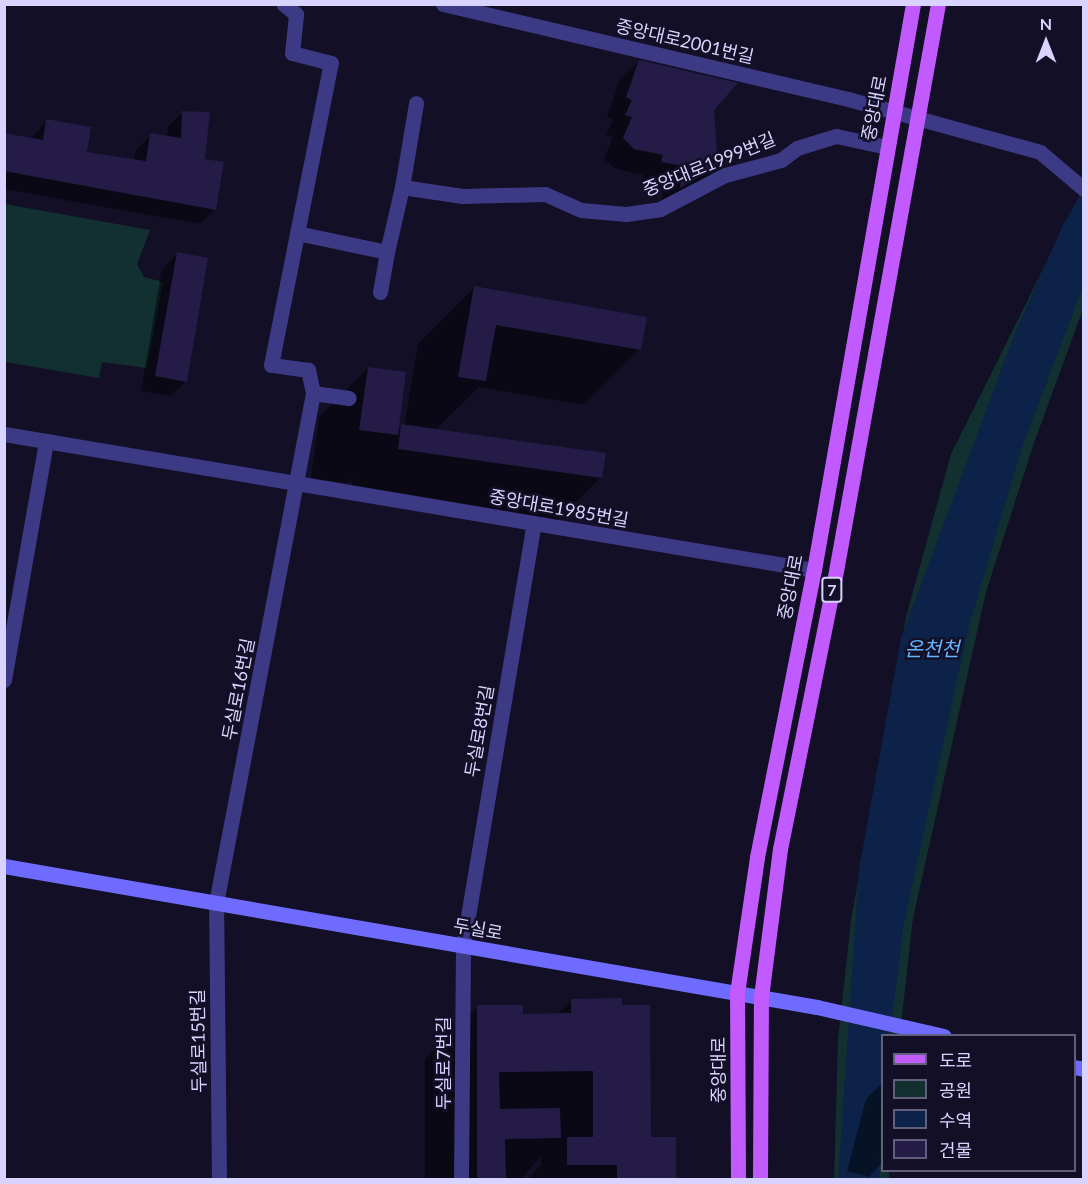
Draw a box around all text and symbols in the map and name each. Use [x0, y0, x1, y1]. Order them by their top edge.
north arrow [1016, 12, 1076, 72]
text: N [1040, 14, 1052, 33]
street label: 중앙대로2001번길 [614, 15, 756, 67]
street label: 중앙대로 [857, 73, 891, 143]
street label: 중앙대로1999번길 [640, 128, 778, 200]
street label: 중앙대로1985번길 [488, 485, 630, 531]
street label: 중앙대로 [773, 552, 807, 622]
road number: 7 [820, 577, 844, 603]
street label: 두실로16번길 [218, 636, 258, 742]
water label: 온천천 [904, 636, 960, 660]
street label: 두실로8번길 [460, 683, 498, 779]
street label: 두실로 [452, 914, 504, 944]
street label: 두실로15번길 [186, 989, 210, 1093]
street label: 두실로7번길 [432, 1016, 454, 1110]
legend [881, 1034, 1076, 1172]
street label: 중앙대로 [707, 1037, 729, 1103]
text: 도로 [939, 1049, 972, 1071]
text: 공원 [939, 1079, 972, 1101]
text: 수역 [939, 1109, 972, 1131]
text: 건물 [939, 1139, 972, 1161]

